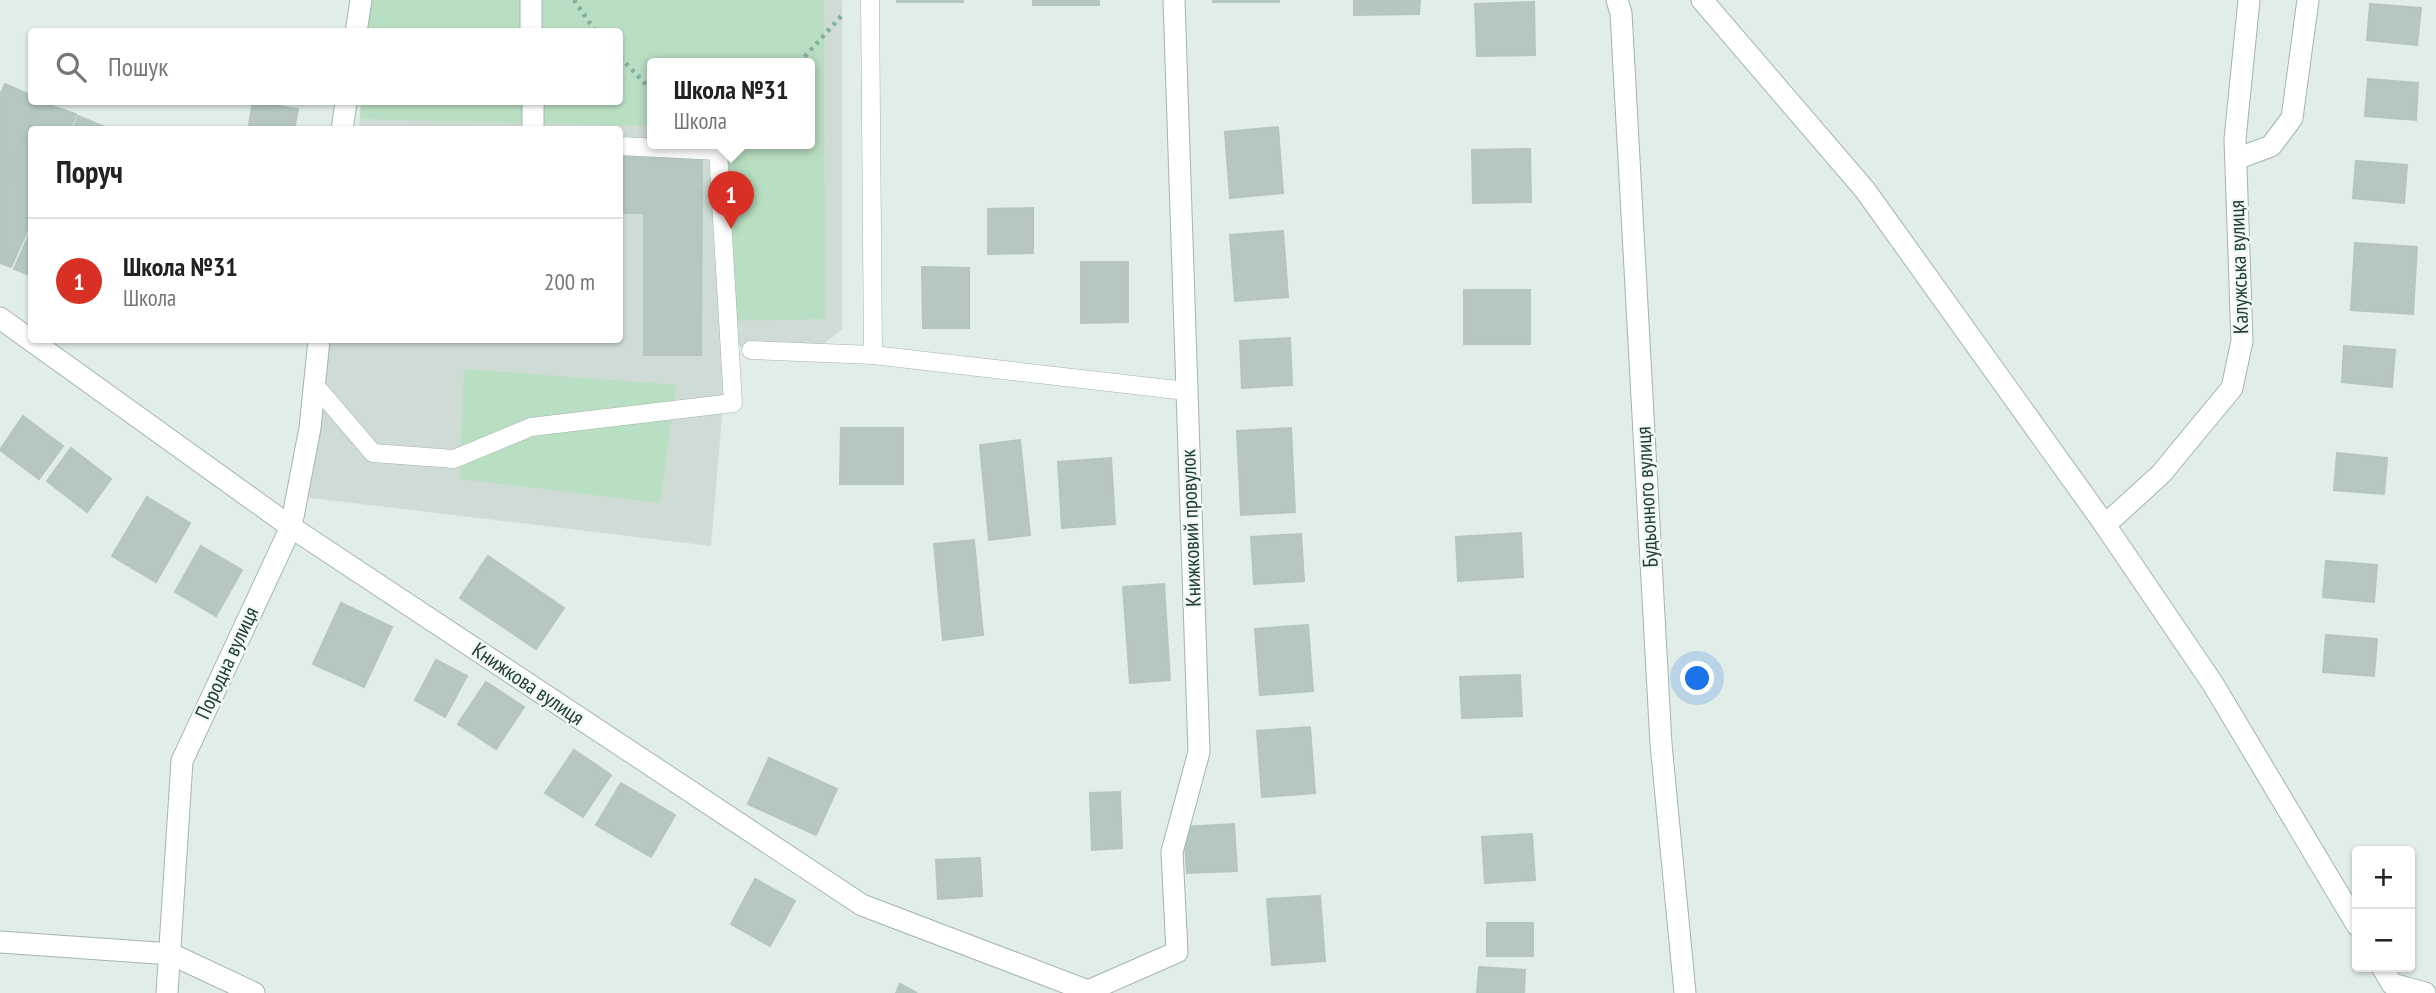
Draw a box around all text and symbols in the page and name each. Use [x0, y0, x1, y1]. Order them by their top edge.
search box [28, 28, 623, 105]
icon: search [52, 48, 90, 86]
text: Пошук [108, 50, 168, 83]
popup [647, 58, 815, 149]
text: Школа №31 [674, 73, 788, 106]
text: Школа [674, 106, 727, 135]
text: Поруч [56, 152, 123, 191]
pin: 1 [708, 171, 754, 229]
street label: Калужська вулиця [2223, 200, 2254, 334]
text: Школа №31 [123, 250, 238, 283]
text: 1 [74, 267, 85, 296]
text: 200 m [544, 267, 595, 296]
text: Школа [123, 283, 176, 312]
street label: Будьонного вулиця [1629, 426, 1664, 568]
street label: Книжковий провулок [1174, 449, 1207, 607]
street label: Породна вулиця [189, 602, 264, 723]
street label: Книжкова вулиця [467, 636, 590, 731]
your location [1680, 661, 1714, 695]
map controls [2352, 846, 2415, 972]
button: + [2352, 846, 2415, 909]
button: − [2352, 909, 2415, 972]

